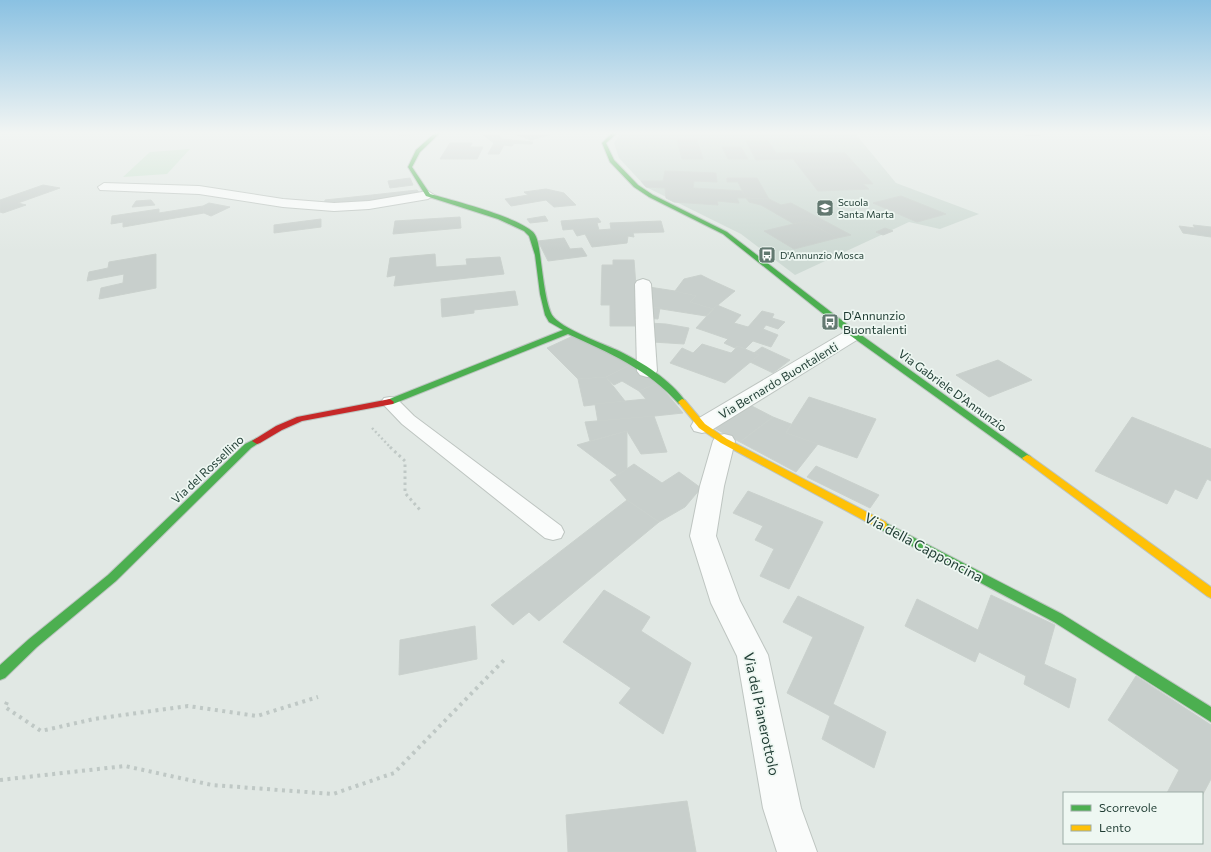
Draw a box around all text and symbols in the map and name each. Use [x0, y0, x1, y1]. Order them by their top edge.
place label: Scuola Santa Marta [838, 196, 894, 220]
school or university icon: Scuola Santa Marta [815, 198, 835, 218]
bus stop icon: D'Annunzio Mosca [757, 245, 777, 265]
place label: D'Annunzio Mosca [780, 249, 864, 261]
place label: D'Annunzio Buontalenti [843, 308, 907, 336]
bus stop icon: D'Annunzio Buontalenti [820, 312, 840, 332]
street label: Via Bernardo Buontalenti [716, 339, 840, 421]
street label: Via Gabriele D'Annunzio [896, 346, 1010, 434]
street label: Via del Rossellino [168, 432, 246, 506]
street label: Via della Capponcina [862, 509, 986, 585]
street label: Via del Pianerottolo [741, 651, 783, 777]
legend [1063, 792, 1203, 844]
text: Scorrevole [1099, 800, 1157, 814]
text: Lento [1099, 820, 1131, 834]

